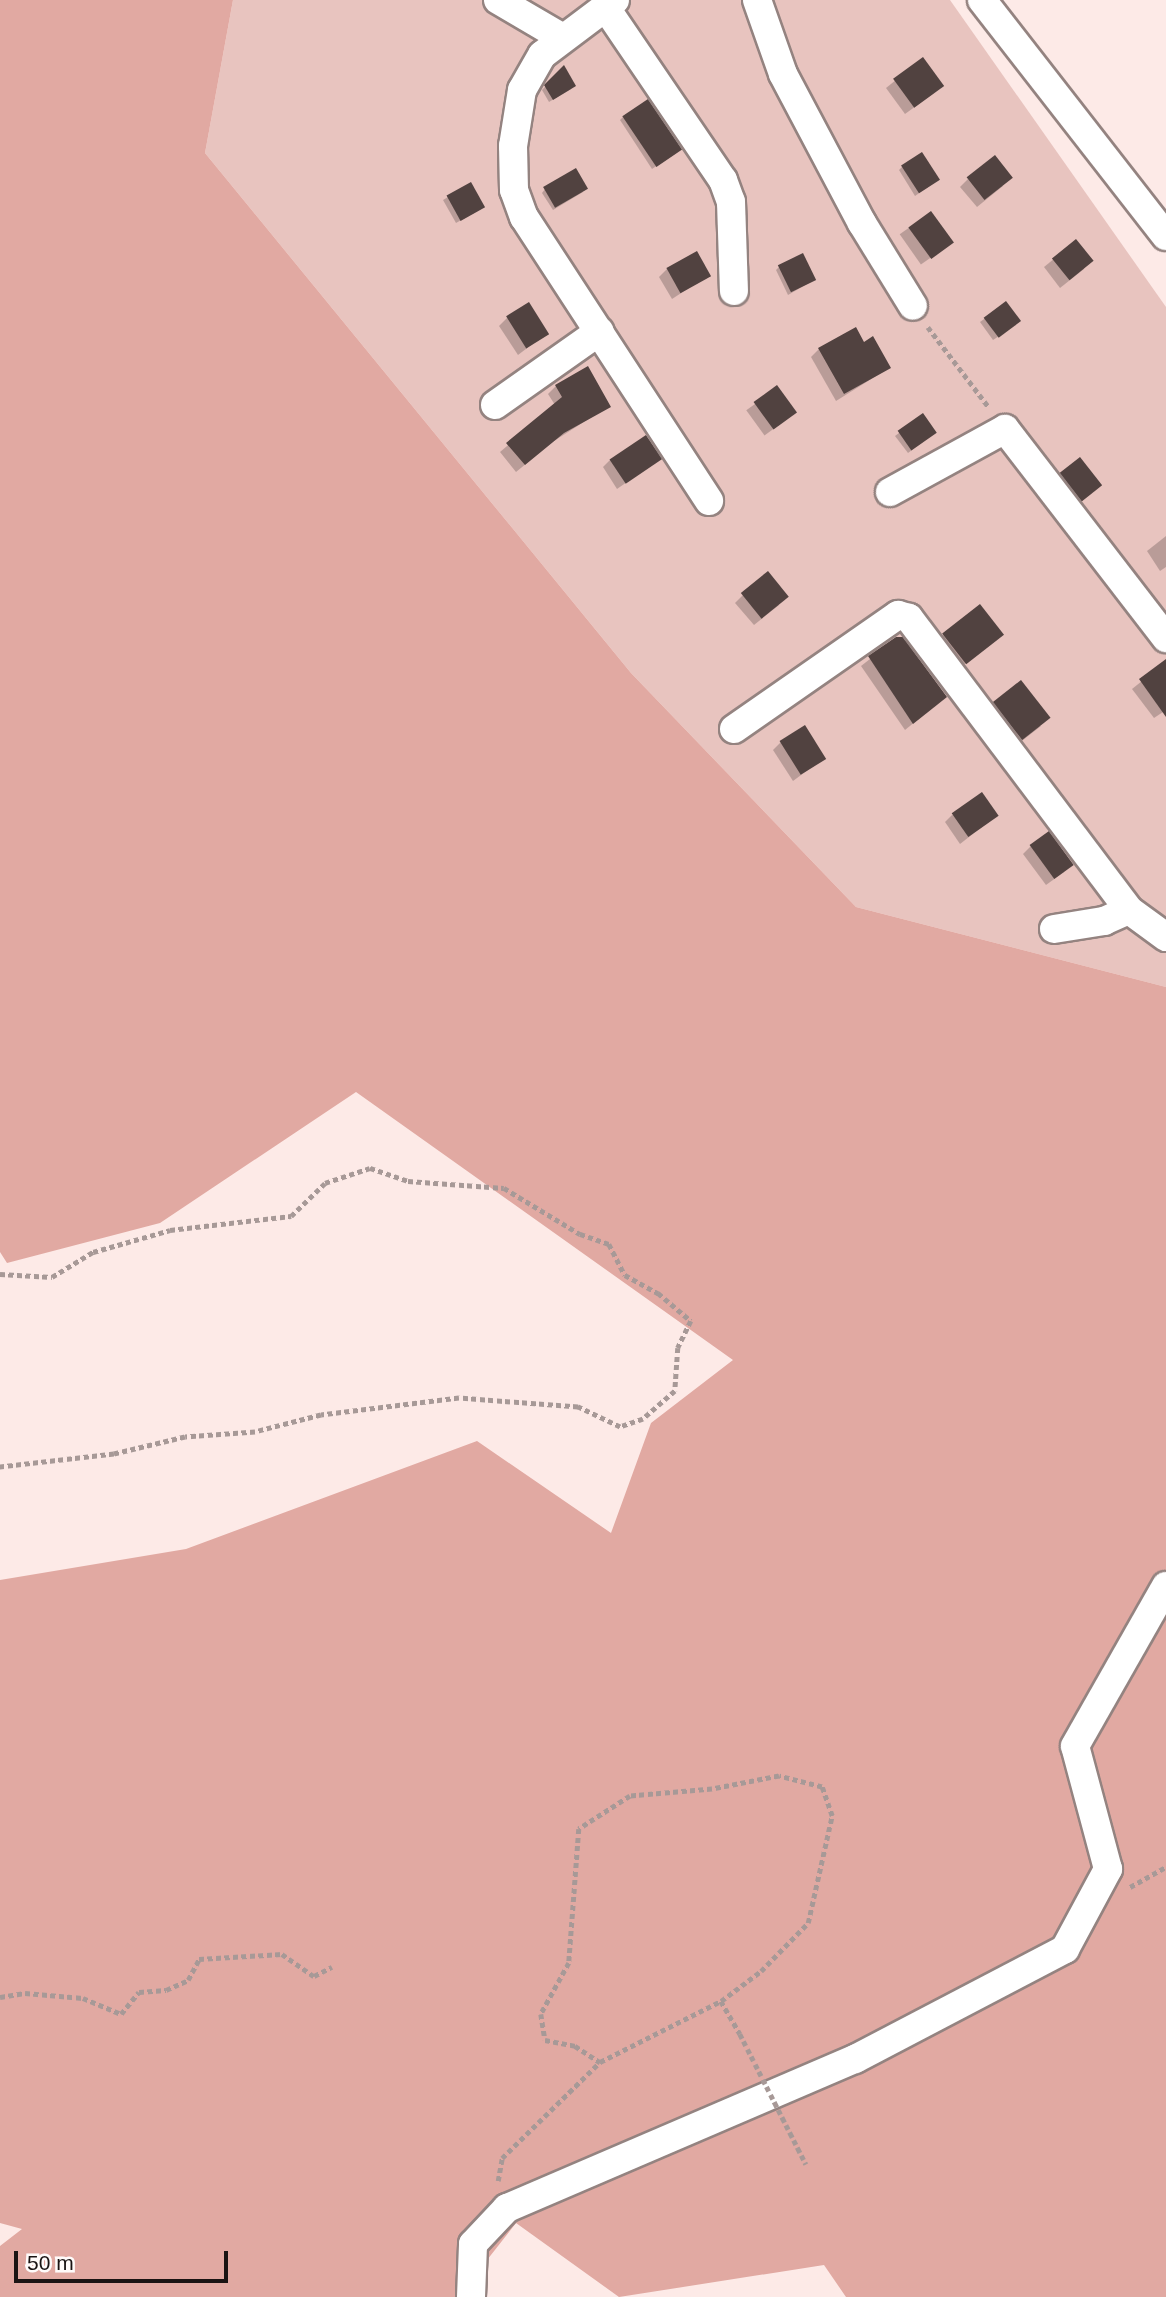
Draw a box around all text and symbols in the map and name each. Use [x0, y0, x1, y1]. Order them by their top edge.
scale bar [18, 2238, 231, 2282]
text: 50 m [27, 2251, 74, 2274]

